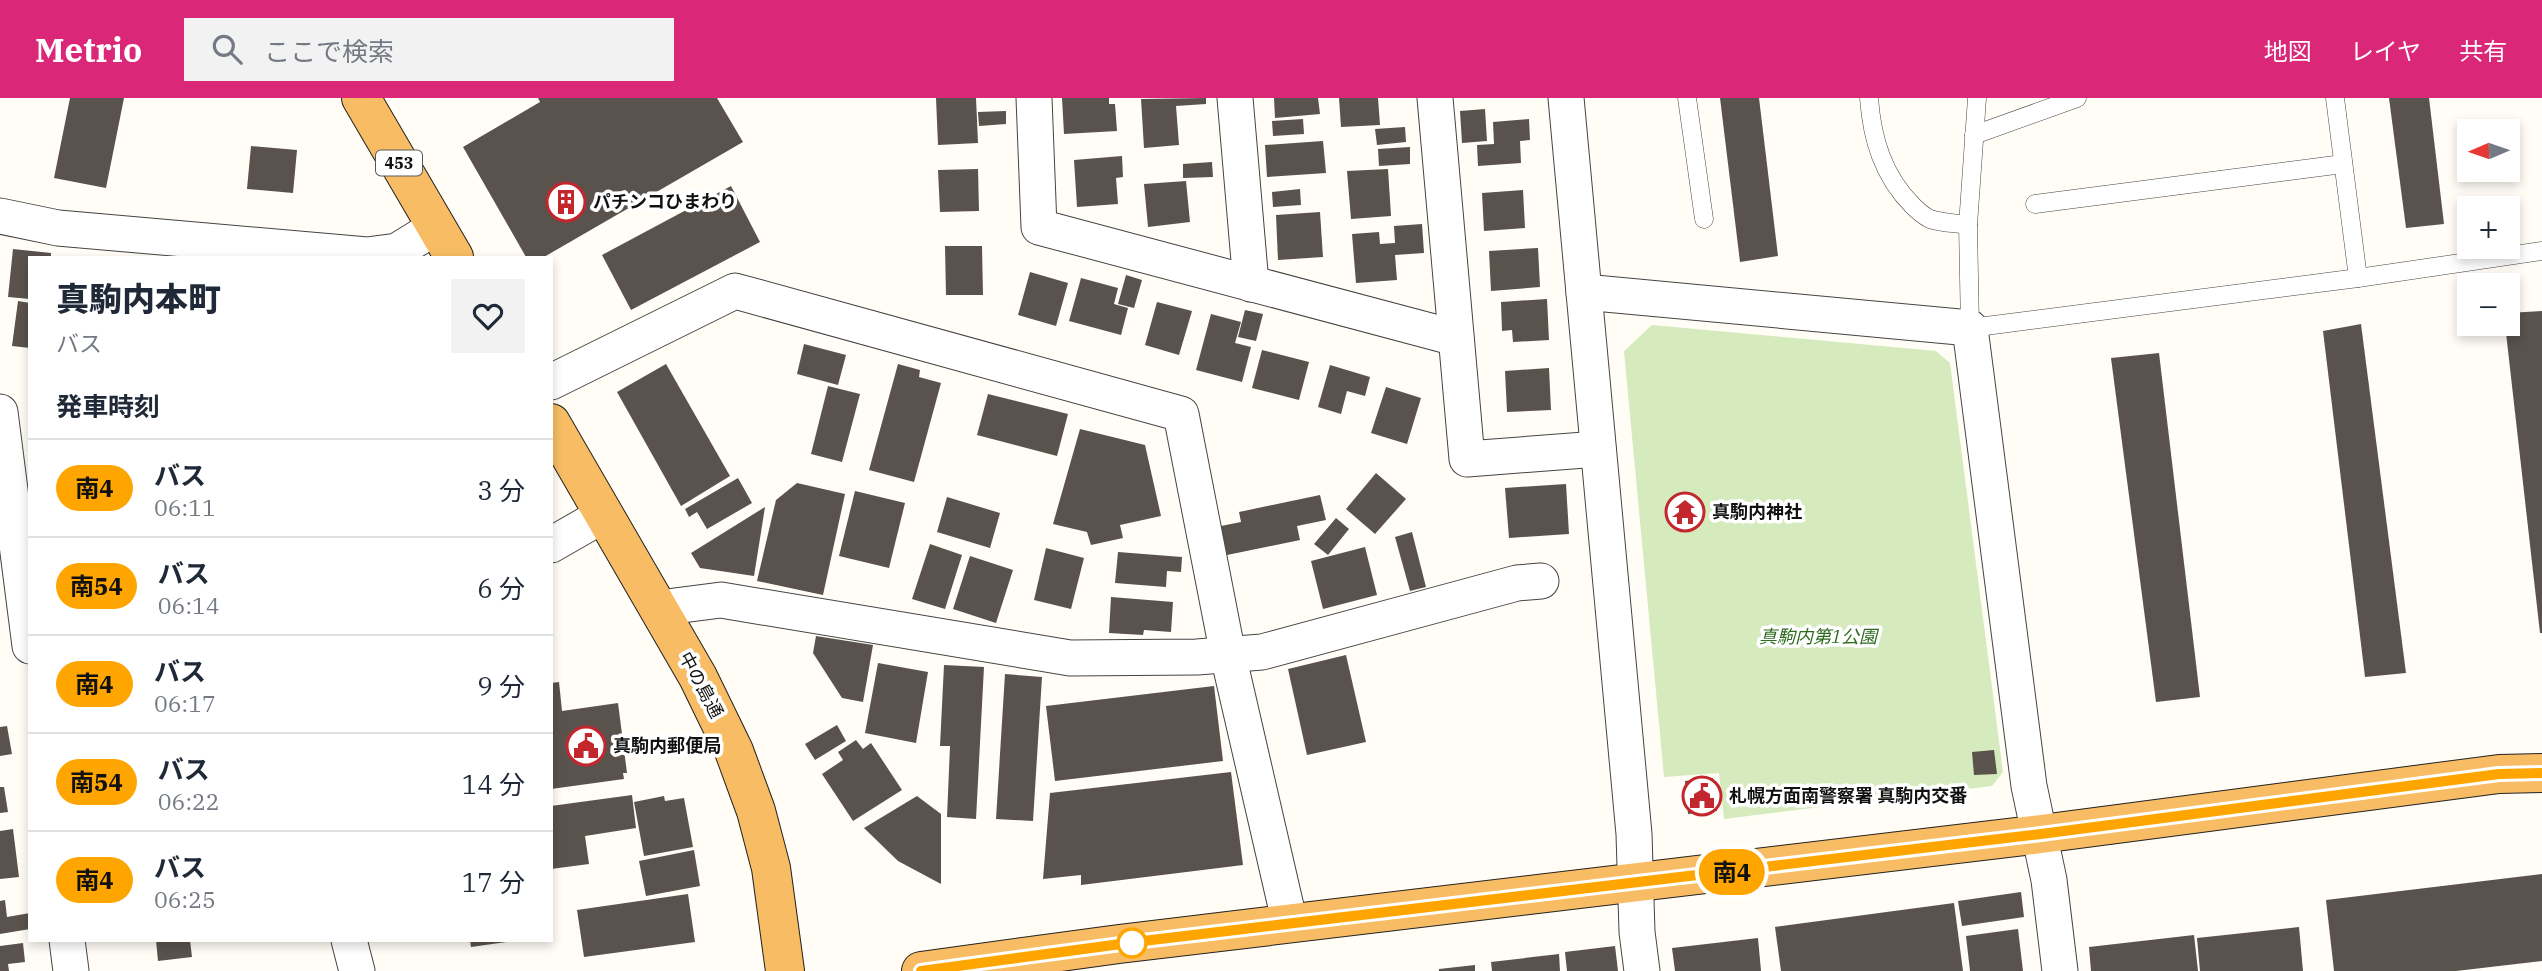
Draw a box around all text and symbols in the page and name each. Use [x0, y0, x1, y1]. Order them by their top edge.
search box [184, 18, 674, 81]
text: Metrio [35, 28, 142, 71]
icon: search [208, 30, 246, 68]
text: ここで検索 [264, 34, 394, 68]
text: 地図 [2264, 35, 2312, 67]
text: レイヤ [2350, 35, 2421, 67]
text: 共有 [2459, 35, 2507, 67]
north arrow [2457, 119, 2520, 182]
map controls [2457, 119, 2520, 336]
road number: 453 [376, 151, 422, 176]
building icon: パチンコひまわり [545, 181, 587, 223]
place label: パチンコひまわり [593, 190, 737, 213]
button: + [2457, 196, 2520, 259]
button: − [2457, 273, 2520, 336]
text: 真駒内本町 [56, 277, 221, 320]
button: heart [451, 279, 525, 353]
text: バス [56, 328, 102, 358]
text: 発車時刻 [56, 389, 160, 423]
text: バス [154, 458, 206, 492]
text: 南4 [75, 472, 114, 504]
text: 3 分 [477, 473, 525, 507]
temple icon: 真駒内神社 [1664, 491, 1706, 533]
text: 06:11 [154, 492, 216, 522]
place label: 真駒内神社 [1712, 500, 1802, 523]
text: バス [158, 556, 210, 590]
text: 南54 [70, 570, 123, 602]
text: 6 分 [477, 571, 525, 605]
text: 06:14 [158, 590, 220, 620]
park label: 真駒内第1公園 [1759, 625, 1880, 648]
street label: 中の島通 [674, 648, 728, 722]
text: バス [154, 654, 206, 688]
text: 南4 [75, 668, 114, 700]
text: 9 分 [477, 669, 525, 703]
text: 06:17 [154, 688, 216, 718]
public building icon: 真駒内郵便局 [565, 725, 607, 767]
place label: 真駒内郵便局 [613, 734, 721, 757]
text: バス [158, 752, 210, 786]
text: 南54 [70, 766, 123, 798]
text: 14 分 [462, 767, 525, 801]
public building icon: 札幌方面南警察署 真駒内交番 [1681, 775, 1723, 817]
place label: 札幌方面南警察署 真駒内交番 [1729, 784, 1967, 807]
text: 06:22 [158, 786, 220, 816]
line badge: 南4 [1700, 849, 1764, 895]
text: バス [154, 850, 206, 884]
text: 南4 [1713, 856, 1751, 888]
text: 南4 [75, 864, 114, 896]
text: 17 分 [462, 865, 525, 899]
text: 06:25 [154, 884, 216, 914]
unlabelled marker [1117, 928, 1147, 958]

